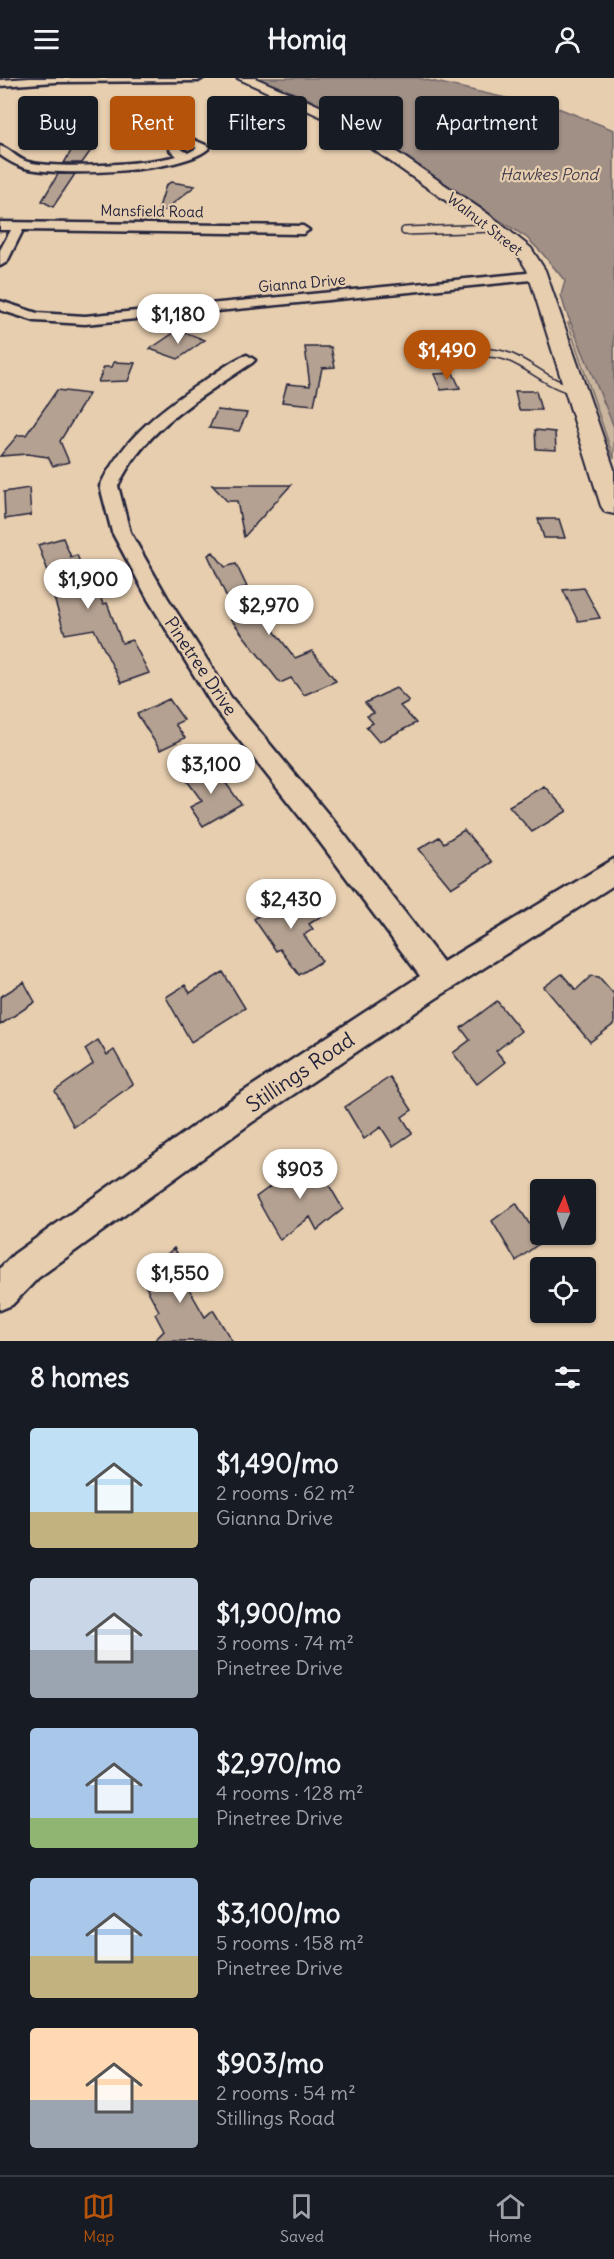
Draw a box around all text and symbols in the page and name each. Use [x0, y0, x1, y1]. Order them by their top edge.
text: Homiq [267, 22, 347, 56]
icon: menu [30, 23, 63, 56]
icon: person [551, 23, 584, 56]
chip: Buy [18, 96, 98, 150]
chip: Rent [110, 96, 195, 150]
chip: Filters [207, 96, 307, 150]
chip: New [319, 96, 403, 150]
chip: Apartment [415, 96, 559, 150]
water label: Hawkes Pond [500, 164, 601, 184]
street label: Walnut Street [443, 188, 527, 260]
street label: Mansfield Road [100, 201, 204, 221]
street label: Gianna Drive [257, 270, 347, 296]
pin: $1,180 [129, 294, 227, 345]
text: $1,180 [151, 301, 205, 326]
pin: $1,490 [398, 330, 496, 381]
text: $1,490 [418, 337, 476, 362]
pin: $1,900 [39, 559, 137, 610]
text: $1,900 [58, 566, 118, 591]
pin: $2,970 [220, 585, 318, 636]
text: $2,970 [239, 592, 299, 617]
street label: Pinetree Drive [160, 612, 242, 720]
pin: $3,100 [162, 744, 260, 795]
text: $3,100 [181, 751, 241, 776]
pin: $2,430 [242, 879, 340, 930]
text: $2,430 [260, 886, 322, 911]
street label: Stillings Road [241, 1026, 359, 1118]
pin: $903 [264, 1149, 336, 1200]
text: $903 [276, 1156, 324, 1181]
north arrow [530, 1179, 596, 1245]
map controls [530, 1179, 596, 1323]
pin: $1,550 [131, 1253, 229, 1304]
button: locate [530, 1257, 596, 1323]
text: $1,550 [150, 1260, 210, 1285]
text: 8 homes [30, 1361, 129, 1394]
icon: filters [551, 1361, 584, 1394]
text: $1,490/mo [216, 1447, 339, 1480]
icon: home [78, 1452, 150, 1524]
text: 2 rooms · 62 m² [216, 1480, 355, 1505]
text: Gianna Drive [216, 1505, 333, 1530]
text: $1,900/mo [216, 1597, 341, 1630]
icon: home [78, 1602, 150, 1674]
text: 3 rooms · 74 m² [216, 1630, 354, 1655]
text: Pinetree Drive [216, 1655, 343, 1680]
text: $2,970/mo [216, 1747, 341, 1780]
icon: home [78, 1752, 150, 1824]
text: 4 rooms · 128 m² [216, 1780, 364, 1805]
text: Pinetree Drive [216, 1805, 343, 1830]
text: $3,100/mo [216, 1897, 340, 1930]
icon: home [78, 1902, 150, 1974]
text: 5 rooms · 158 m² [216, 1930, 364, 1955]
text: Pinetree Drive [216, 1955, 343, 1980]
text: $903/mo [216, 2047, 324, 2080]
icon: home [78, 2052, 150, 2124]
text: 2 rooms · 54 m² [216, 2080, 356, 2105]
text: Stillings Road [216, 2105, 335, 2130]
tab: Map [82, 2190, 115, 2246]
tab: Saved [280, 2190, 324, 2246]
tab: Home [489, 2190, 532, 2246]

